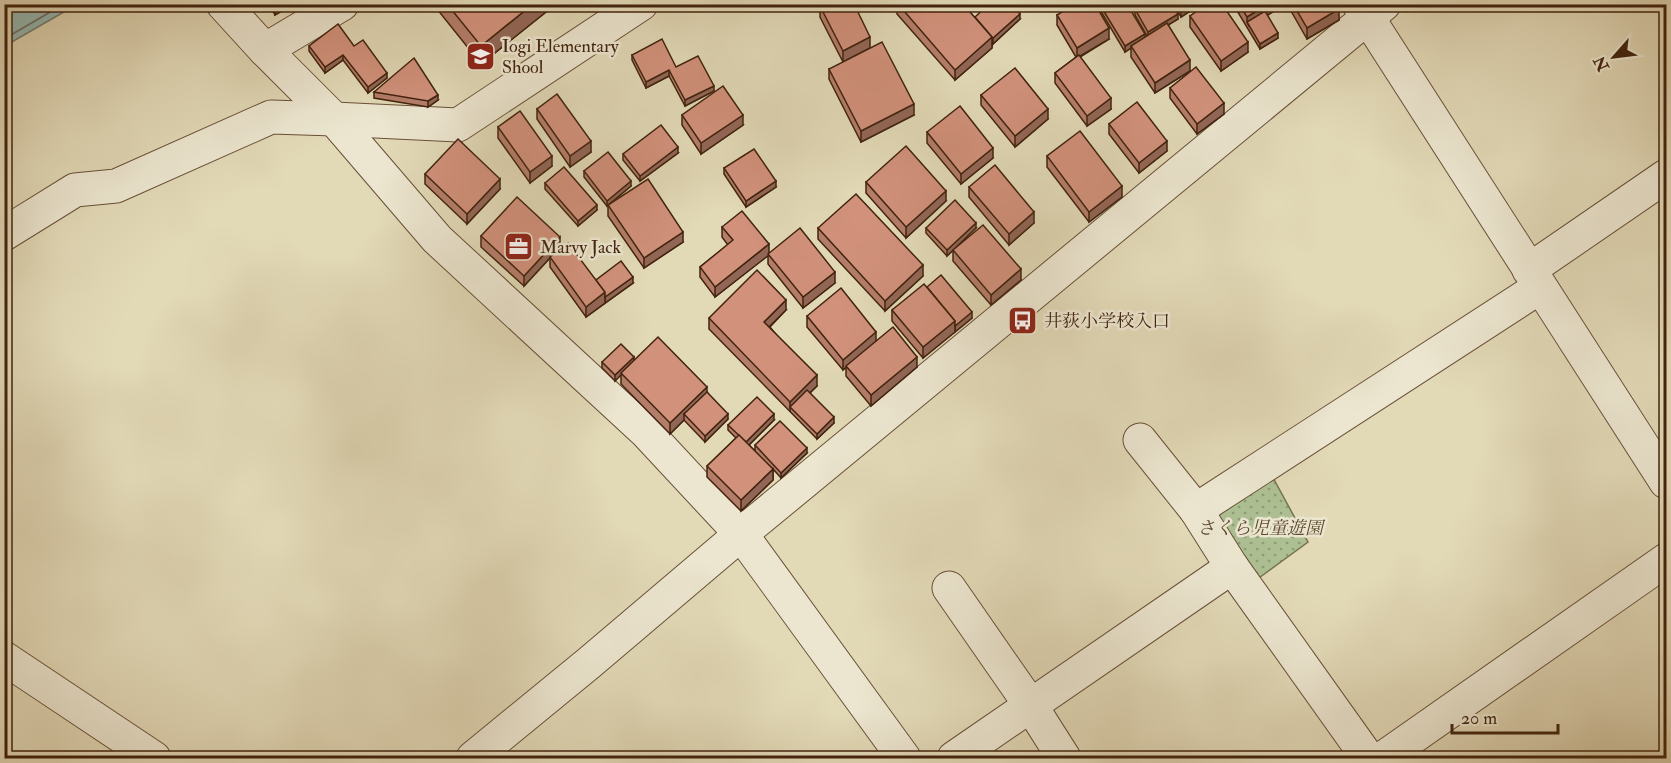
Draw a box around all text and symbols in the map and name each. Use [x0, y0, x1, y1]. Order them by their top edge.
north arrow [1584, 27, 1644, 87]
place label: Iogi Elementary Shool [502, 35, 620, 79]
school or university icon: Iogi Elementary Shool [465, 40, 497, 72]
text: N [1589, 52, 1614, 75]
office icon: Marvy Jack [503, 231, 535, 263]
place label: Marvy Jack [540, 236, 622, 259]
bus stop icon: 井荻小学校入口 [1007, 305, 1039, 337]
place label: 井荻小学校入口 [1044, 310, 1170, 333]
park label: さくら児童遊園 [1197, 517, 1326, 540]
scale bar [1452, 697, 1558, 735]
text: 20 m [1461, 707, 1497, 730]

